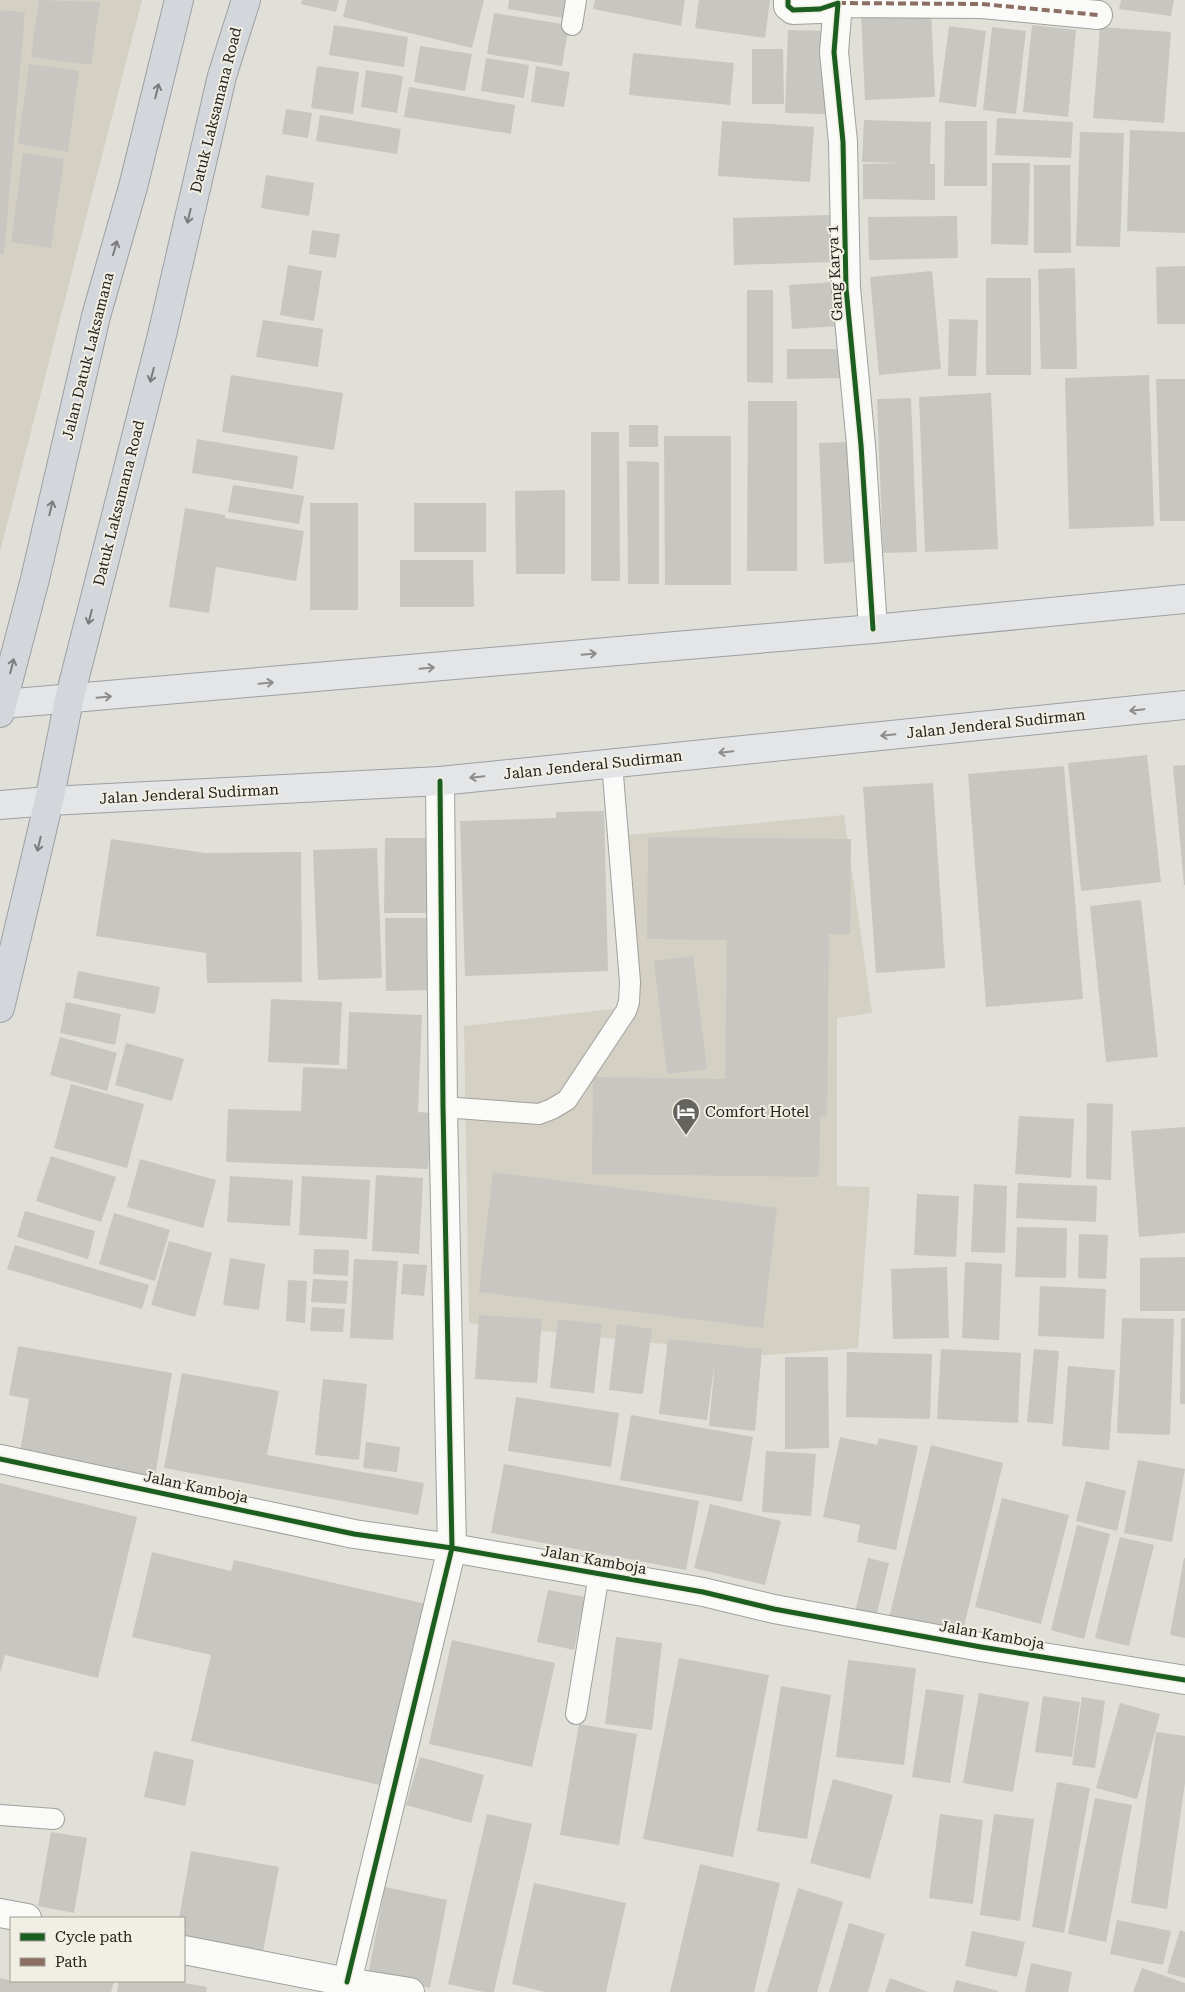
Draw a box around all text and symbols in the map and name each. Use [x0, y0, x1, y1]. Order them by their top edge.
street label: Datuk Laksamana Road [187, 25, 245, 195]
one-way arrow [153, 84, 162, 100]
one-way arrow [184, 208, 193, 224]
street label: Gang Karya 1 [823, 224, 847, 322]
one-way arrow [111, 241, 121, 257]
street label: Jalan Datuk Laksamana [58, 270, 118, 442]
one-way arrow [147, 366, 156, 382]
street label: Datuk Laksamana Road [90, 418, 148, 588]
one-way arrow [47, 500, 56, 516]
one-way arrow [85, 608, 94, 624]
one-way arrow [581, 649, 597, 659]
one-way arrow [8, 658, 18, 674]
one-way arrow [419, 663, 435, 673]
one-way arrow [257, 678, 273, 687]
one-way arrow [95, 692, 111, 702]
one-way arrow [1129, 705, 1145, 715]
street label: Jalan Jenderal Sudirman [906, 706, 1087, 742]
one-way arrow [880, 730, 896, 740]
street label: Jalan Jenderal Sudirman [503, 747, 684, 783]
one-way arrow [718, 747, 734, 757]
one-way arrow [470, 772, 486, 782]
street label: Jalan Jenderal Sudirman [99, 780, 280, 808]
one-way arrow [34, 835, 43, 851]
hotel icon: Comfort Hotel [671, 1097, 701, 1136]
place label: Comfort Hotel [705, 1103, 810, 1121]
street label: Jalan Kamboja [142, 1467, 250, 1507]
street label: Jalan Kamboja [540, 1542, 648, 1578]
street label: Jalan Kamboja [938, 1617, 1046, 1653]
legend [10, 1917, 185, 1982]
text: Cycle path [55, 1928, 133, 1946]
text: Path [55, 1953, 88, 1971]

